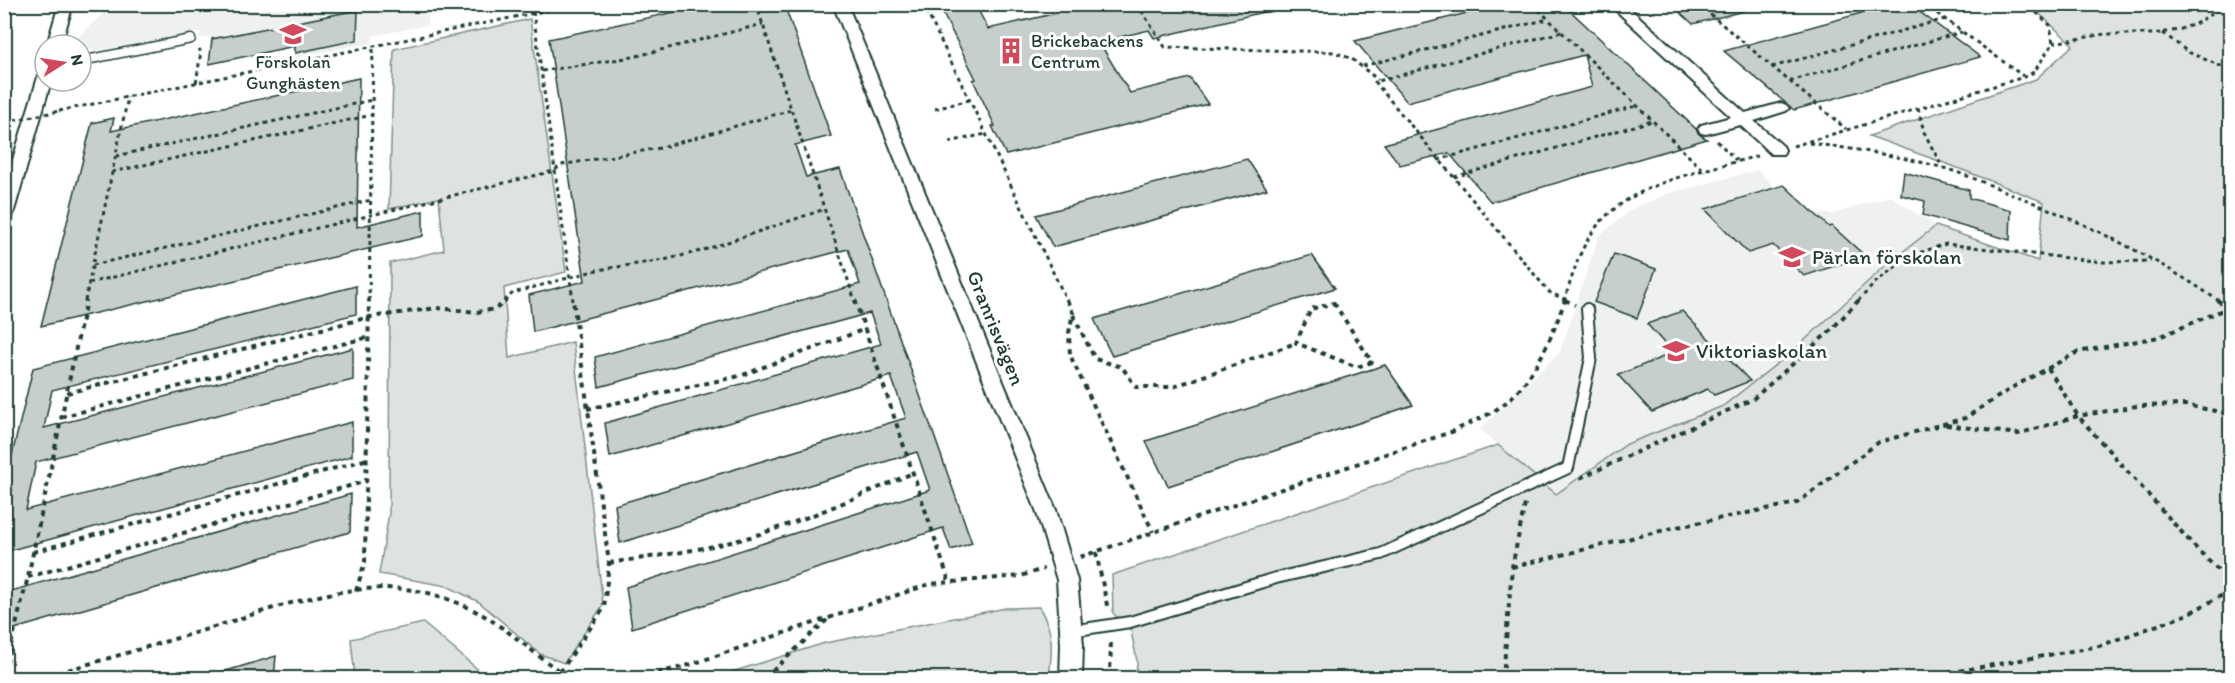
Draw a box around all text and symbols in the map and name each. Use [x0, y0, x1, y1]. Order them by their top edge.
school or university icon: Förskolan Gunghästen [278, 19, 308, 49]
place label: Brickebackens Centrum [1031, 30, 1143, 73]
north arrow [33, 33, 93, 93]
building icon: Brickebackens Centrum [996, 36, 1026, 66]
place label: Förskolan Gunghästen [246, 51, 340, 94]
text: N [67, 53, 88, 67]
school or university icon: Pärlan förskolan [1777, 242, 1807, 272]
place label: Pärlan förskolan [1812, 244, 1961, 269]
street label: Granrisvägen [962, 267, 1031, 389]
school or university icon: Viktoriaskolan [1661, 336, 1691, 366]
place label: Viktoriaskolan [1696, 338, 1827, 363]

